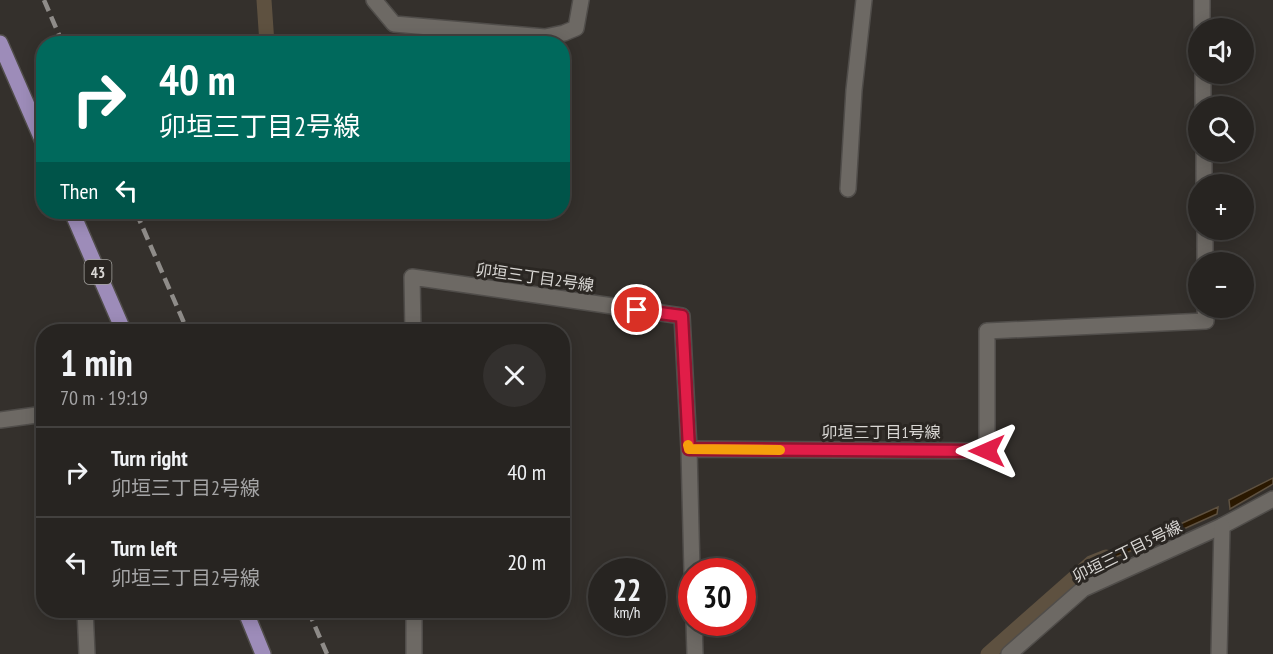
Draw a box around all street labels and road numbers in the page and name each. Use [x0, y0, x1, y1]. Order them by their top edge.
street label: 卯垣三丁目2号線 [475, 259, 595, 295]
road number: 43 [84, 260, 112, 284]
street label: 卯垣三丁目1号線 [821, 422, 941, 442]
street label: 卯垣三丁目5号線 [1069, 516, 1185, 586]

